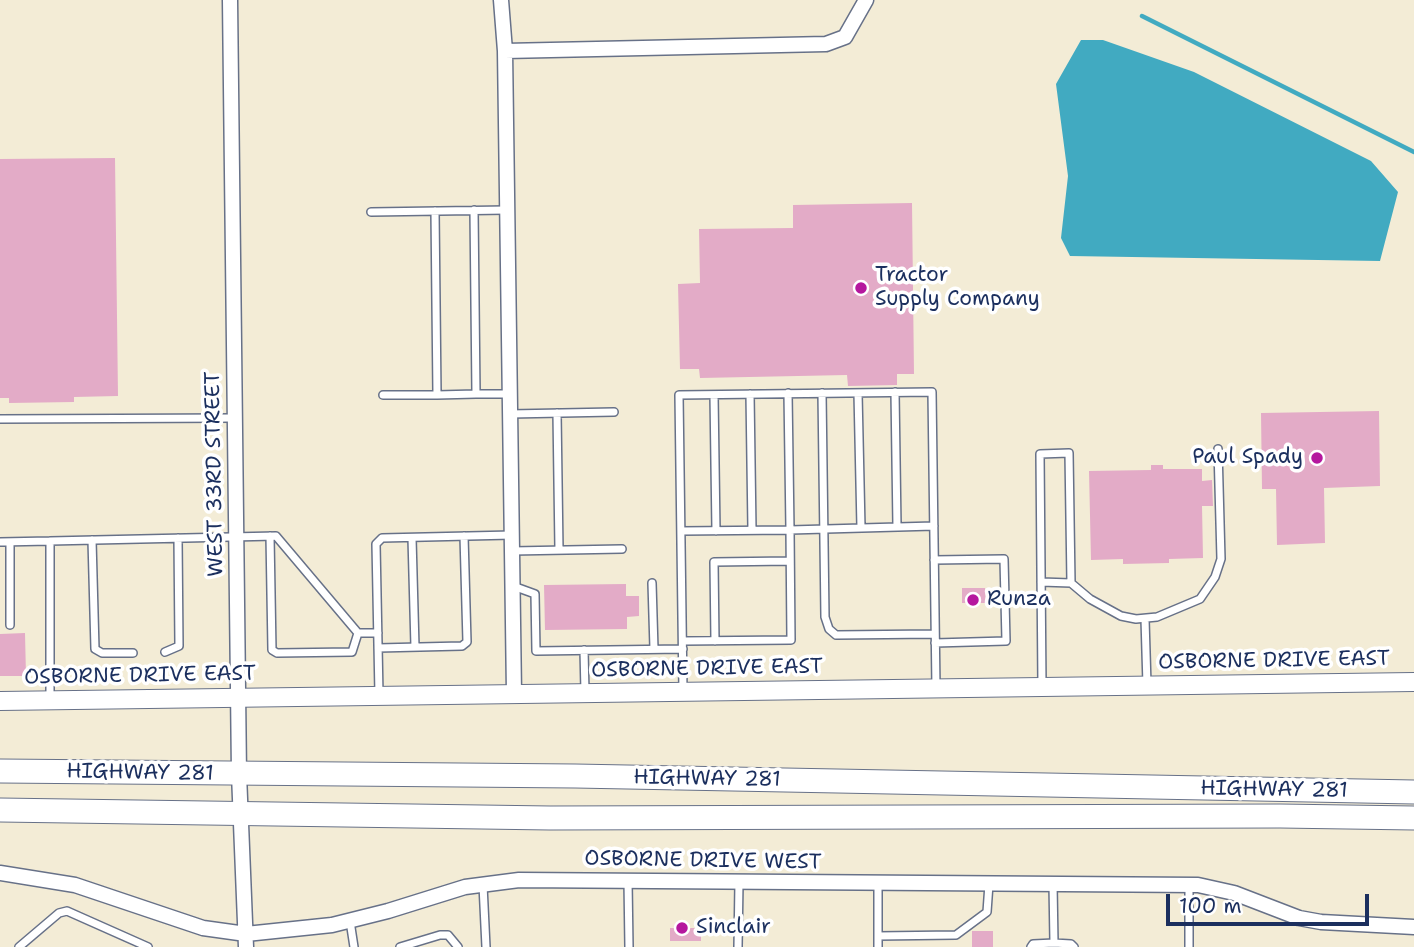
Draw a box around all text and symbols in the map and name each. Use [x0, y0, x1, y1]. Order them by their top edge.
place label: Tractor Supply Company [875, 263, 1040, 313]
marker: Tractor Supply Company [853, 280, 869, 296]
street label: WEST 33RD STREET [201, 371, 229, 577]
place label: Paul Spady [1192, 445, 1303, 471]
marker: Paul Spady [1309, 450, 1325, 466]
place label: Runza [987, 587, 1051, 613]
marker: Runza [965, 592, 981, 608]
street label: OSBORNE DRIVE EAST [1158, 646, 1390, 676]
street label: OSBORNE DRIVE EAST [591, 654, 823, 684]
street label: OSBORNE DRIVE EAST [24, 661, 256, 691]
street label: HIGHWAY 281 [66, 759, 214, 787]
street label: HIGHWAY 281 [633, 765, 781, 793]
street label: HIGHWAY 281 [1200, 776, 1348, 804]
street label: OSBORNE DRIVE WEST [584, 846, 822, 876]
scale bar [1169, 880, 1372, 924]
text: 100 m [1179, 892, 1242, 920]
place label: Sinclair [696, 915, 771, 941]
marker: Sinclair [674, 920, 690, 936]

